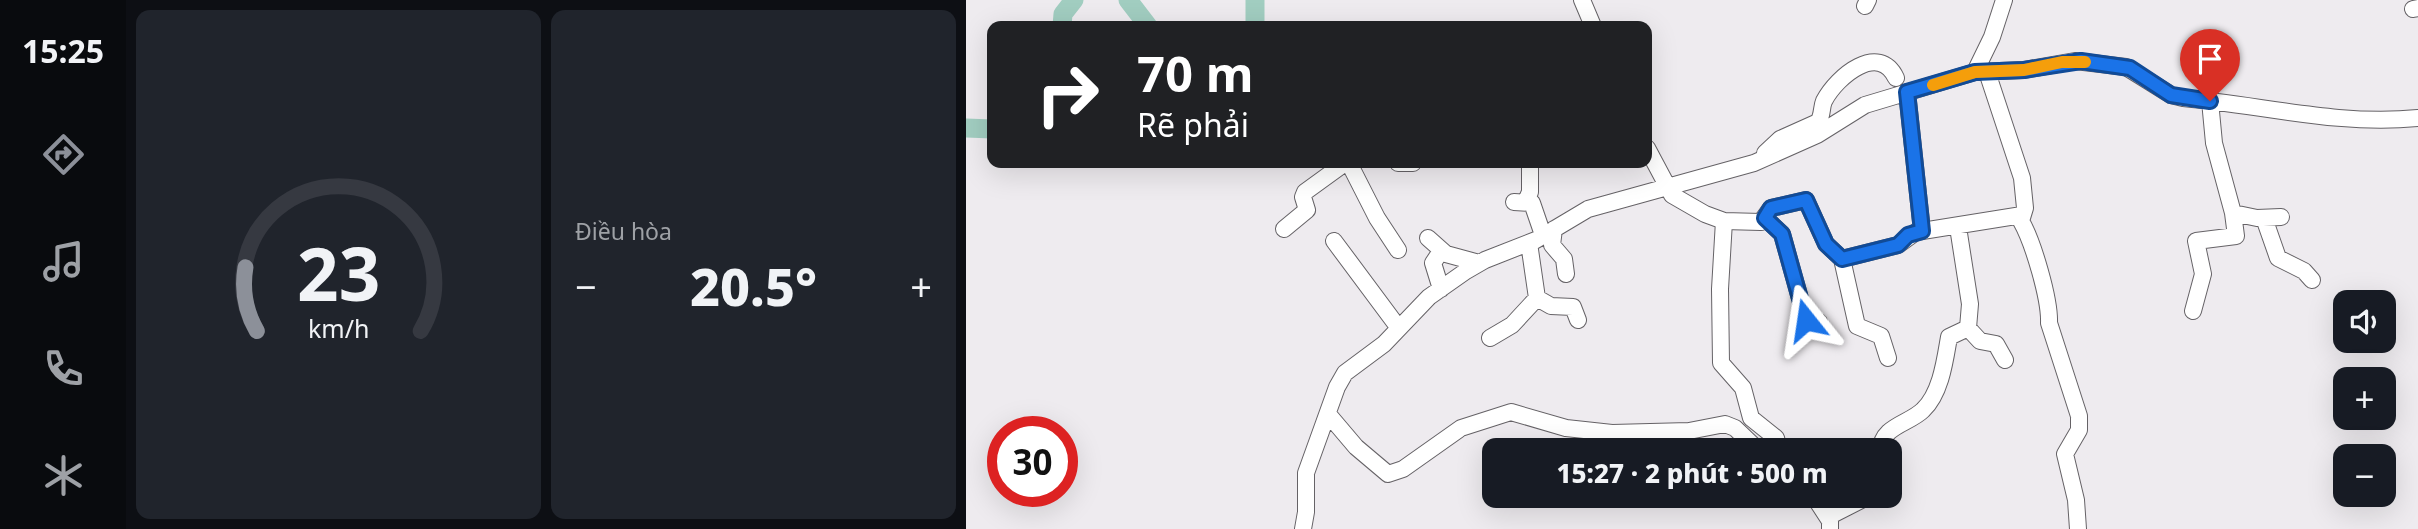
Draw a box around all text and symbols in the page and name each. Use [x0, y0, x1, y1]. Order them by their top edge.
text: 15:25 [22, 29, 104, 72]
pin [2180, 29, 2240, 101]
text: 70 m [1137, 40, 1254, 106]
icon: arrive [2191, 40, 2229, 78]
icon: right [1022, 49, 1113, 140]
text: Rẽ phải [1137, 103, 1249, 146]
icon: directions [39, 130, 88, 179]
text: Điều hòa [575, 215, 672, 247]
text: 23 [297, 223, 380, 322]
icon: music [39, 237, 88, 286]
text: 20.5° [690, 250, 817, 321]
text: − [575, 260, 597, 312]
text: + [910, 260, 932, 312]
position arrow [1769, 283, 1843, 357]
map controls [2333, 290, 2396, 507]
button: sound [2333, 290, 2396, 353]
text: km/h [308, 310, 369, 344]
icon: phone [39, 344, 88, 393]
button: + [2333, 367, 2396, 430]
speed limit sign: 30 [987, 416, 1078, 507]
button: − [2333, 444, 2396, 507]
icon: climate [39, 451, 88, 500]
text: 15:27 · 2 phút · 500 m [1556, 455, 1828, 491]

